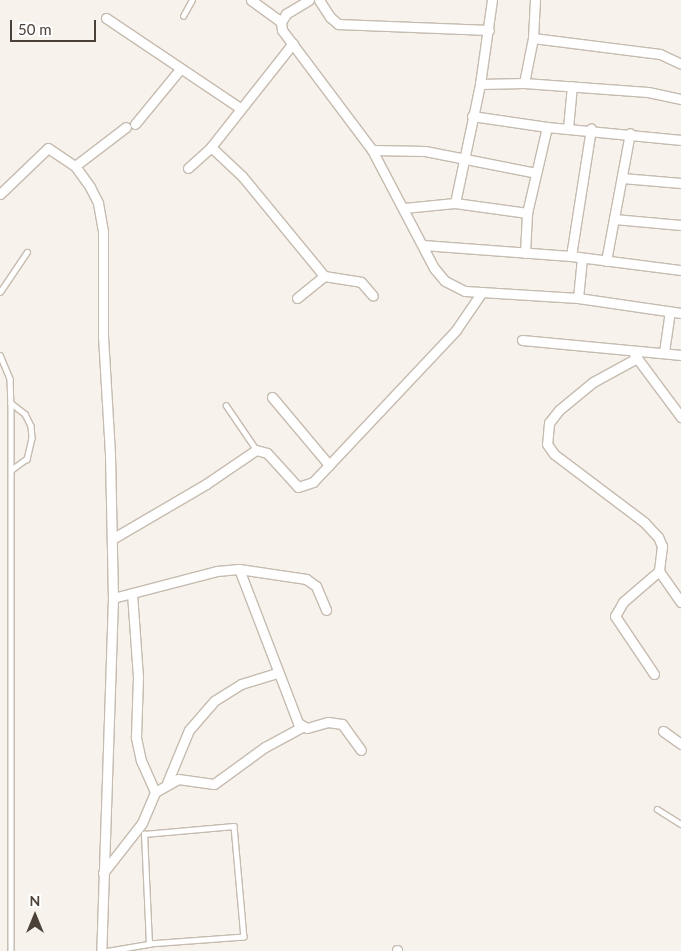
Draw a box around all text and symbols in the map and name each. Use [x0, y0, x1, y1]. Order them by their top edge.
scale bar [12, 10, 99, 42]
text: 50 m [18, 20, 52, 38]
north arrow [10, 891, 60, 941]
text: N [30, 892, 40, 909]

